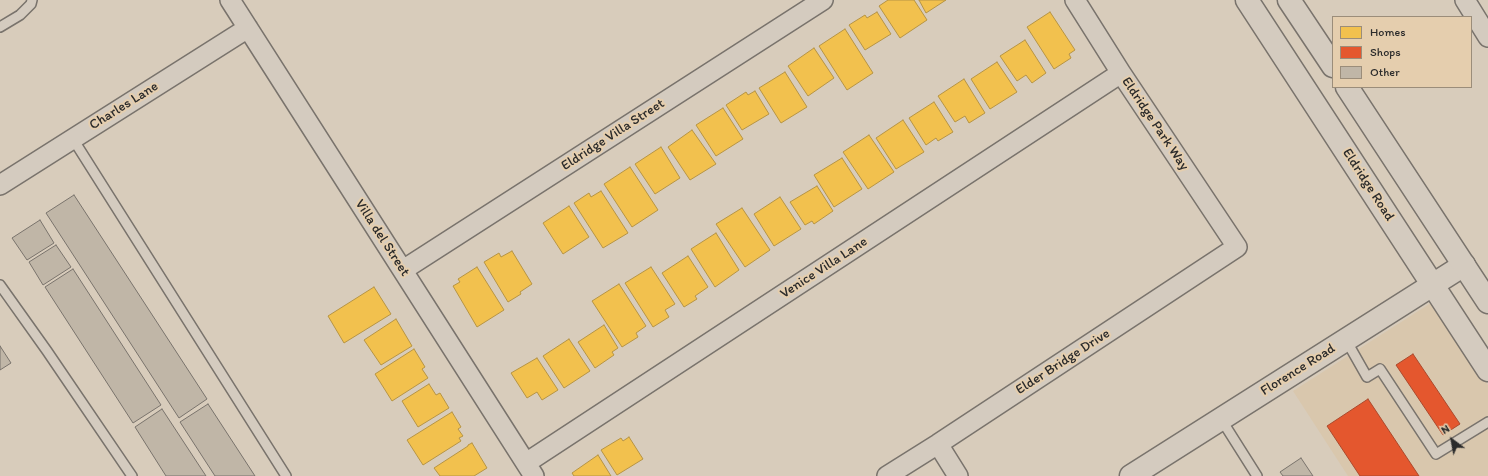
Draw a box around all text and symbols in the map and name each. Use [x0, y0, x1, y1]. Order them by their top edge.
legend [1332, 16, 1472, 88]
text: Homes [1370, 25, 1406, 39]
text: Shops [1370, 45, 1401, 59]
text: Other [1370, 65, 1400, 79]
street label: Eldridge Park Way [1118, 74, 1192, 174]
street label: Charles Lane [86, 78, 162, 134]
street label: Eldridge Villa Street [558, 95, 668, 175]
street label: Eldridge Road [1338, 146, 1398, 224]
street label: Villa del Street [351, 196, 413, 280]
street label: Venice Villa Lane [777, 233, 871, 303]
street label: Elder Bridge Drive [1013, 325, 1113, 399]
street label: Florence Road [1258, 340, 1338, 400]
north arrow [1432, 420, 1472, 460]
text: N [1439, 422, 1452, 437]

